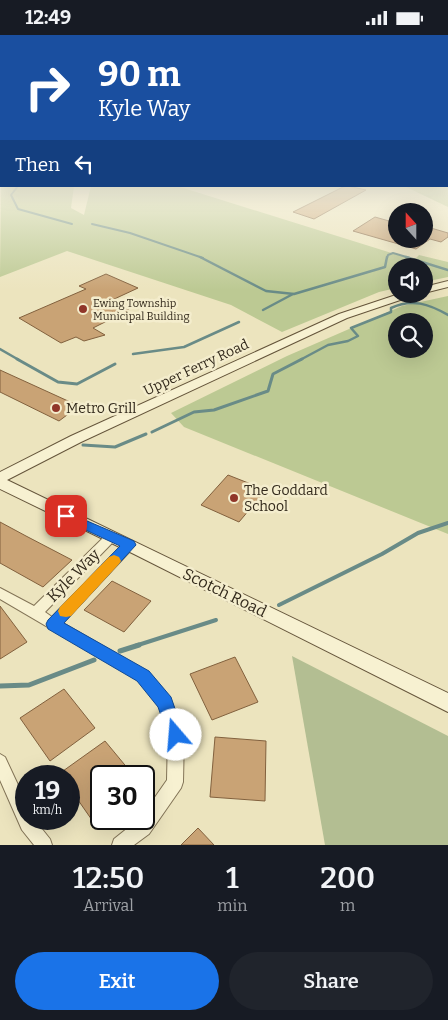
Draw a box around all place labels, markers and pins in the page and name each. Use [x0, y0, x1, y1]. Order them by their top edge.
place label: Ewing Township Municipal Building [93, 297, 190, 323]
marker: Ewing Township Municipal Building [77, 303, 89, 315]
place label: Metro Grill [66, 400, 136, 417]
marker: Metro Grill [50, 402, 62, 414]
place label: The Goddard School [244, 482, 328, 515]
marker: The Goddard School [228, 492, 240, 504]
pin [45, 495, 87, 537]

